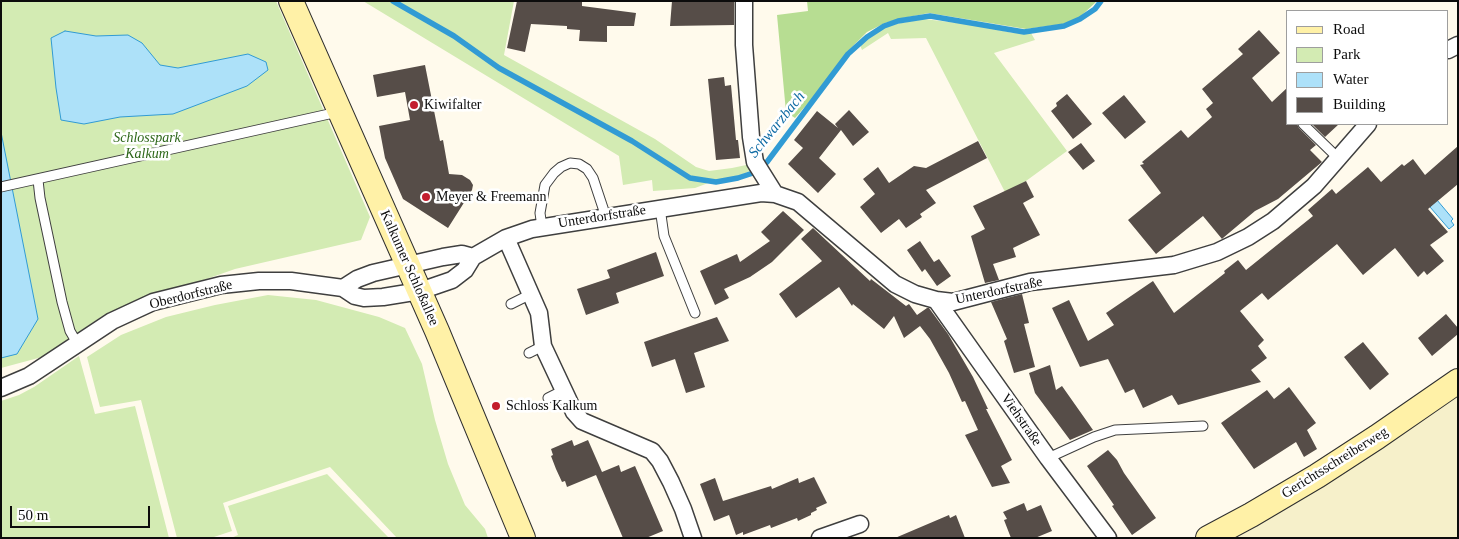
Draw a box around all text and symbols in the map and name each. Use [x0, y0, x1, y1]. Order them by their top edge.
legend [1286, 10, 1449, 125]
text: Road [1333, 21, 1365, 37]
text: Park [1333, 46, 1361, 62]
text: Water [1333, 71, 1368, 87]
water label: Schwarzbach [745, 88, 809, 162]
text: Building [1333, 96, 1386, 112]
place label: Kiwifalter [424, 97, 482, 113]
marker: Kiwifalter [408, 99, 420, 111]
park label: Schlosspark Kalkum [113, 130, 181, 162]
place label: Meyer & Freemann [436, 189, 546, 205]
marker: Meyer & Freemann [420, 191, 432, 203]
street label: Unterdorfstraße [557, 202, 647, 232]
street label: Kalkumer Schloßallee [376, 208, 442, 328]
street label: Unterdorfstraße [954, 274, 1044, 308]
street label: Oberdorfstraße [148, 277, 234, 313]
street label: Viehstraße [997, 391, 1045, 449]
place label: Schloss Kalkum [506, 398, 597, 414]
marker: Schloss Kalkum [490, 400, 502, 412]
street label: Gerichtsschreiberweg [1279, 424, 1391, 502]
scale bar [12, 496, 152, 528]
text: 50 m [18, 507, 48, 523]

